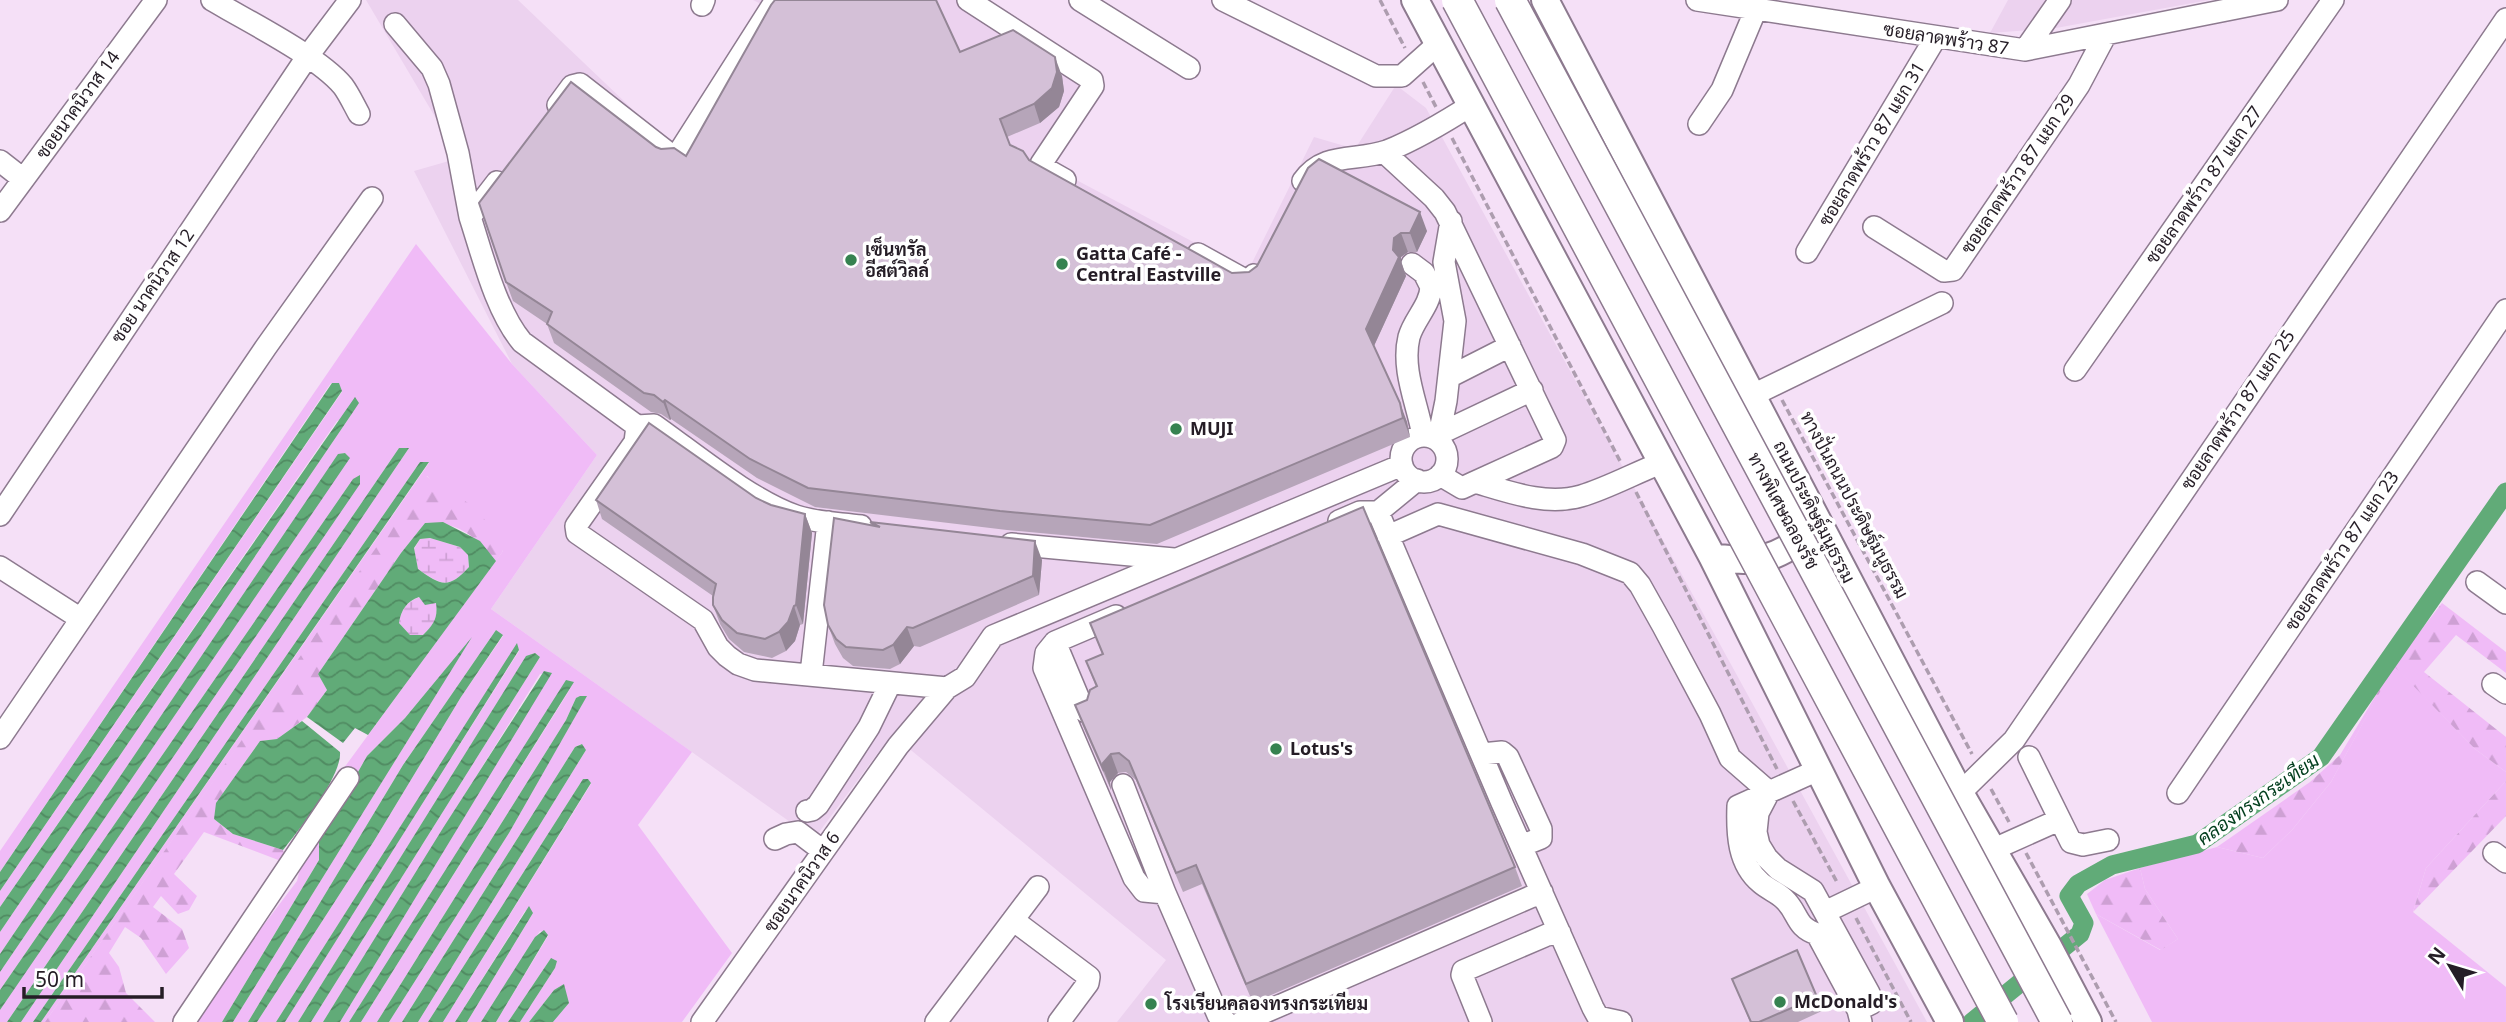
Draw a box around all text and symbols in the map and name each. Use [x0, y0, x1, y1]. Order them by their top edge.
street label: ซอยลาดพร้าว 87 [1882, 16, 2011, 60]
street label: ซอยนาคนิวาส 14 [30, 46, 125, 163]
street label: ซอยลาดพร้าว 87 แยก 31 [1813, 57, 1930, 230]
street label: ซอยลาดพร้าว 87 แยก 29 [1955, 89, 2080, 258]
street label: ซอยลาดพร้าว 87 แยก 27 [2140, 101, 2267, 268]
street label: ซอย นาคนิวาส 12 [105, 224, 199, 347]
place label: เซ็นทรัล อีสต์วิลล์ [865, 236, 930, 282]
place label: Gatta Café - Central Eastville [1076, 241, 1221, 286]
marker: เซ็นทรัล อีสต์วิลล์ [843, 252, 859, 268]
marker: Gatta Café - Central Eastville [1054, 256, 1070, 272]
street label: ซอยลาดพร้าว 87 แยก 25 [2175, 325, 2300, 494]
street label: ทางปั่นถนนประดิษฐ์มนูธรรม [1795, 408, 1913, 602]
place label: MUJI [1190, 416, 1234, 440]
marker: MUJI [1168, 421, 1184, 437]
street label: ถนนประดิษฐ์มนูธรรม [1769, 437, 1859, 587]
street label: ทางพิเศษฉลองรัช [1743, 448, 1825, 573]
street label: ซอยลาดพร้าว 87 แยก 23 [2279, 466, 2404, 635]
place label: Lotus's [1290, 736, 1353, 760]
marker: Lotus's [1268, 741, 1284, 757]
water label: คลองทรงกระเทียม [2192, 747, 2325, 851]
street label: ซอยนาคนิวาส 6 [758, 826, 845, 937]
north arrow [2415, 931, 2485, 1001]
text: N [2422, 941, 2452, 970]
scale bar [24, 956, 163, 1000]
text: 50 m [35, 965, 84, 993]
place label: McDonald's [1794, 989, 1897, 1013]
place label: โรงเรียนคลองทรงกระเทียม [1164, 991, 1368, 1015]
marker: McDonald's [1772, 994, 1788, 1010]
marker: โรงเรียนคลองทรงกระเทียม [1143, 996, 1159, 1012]

